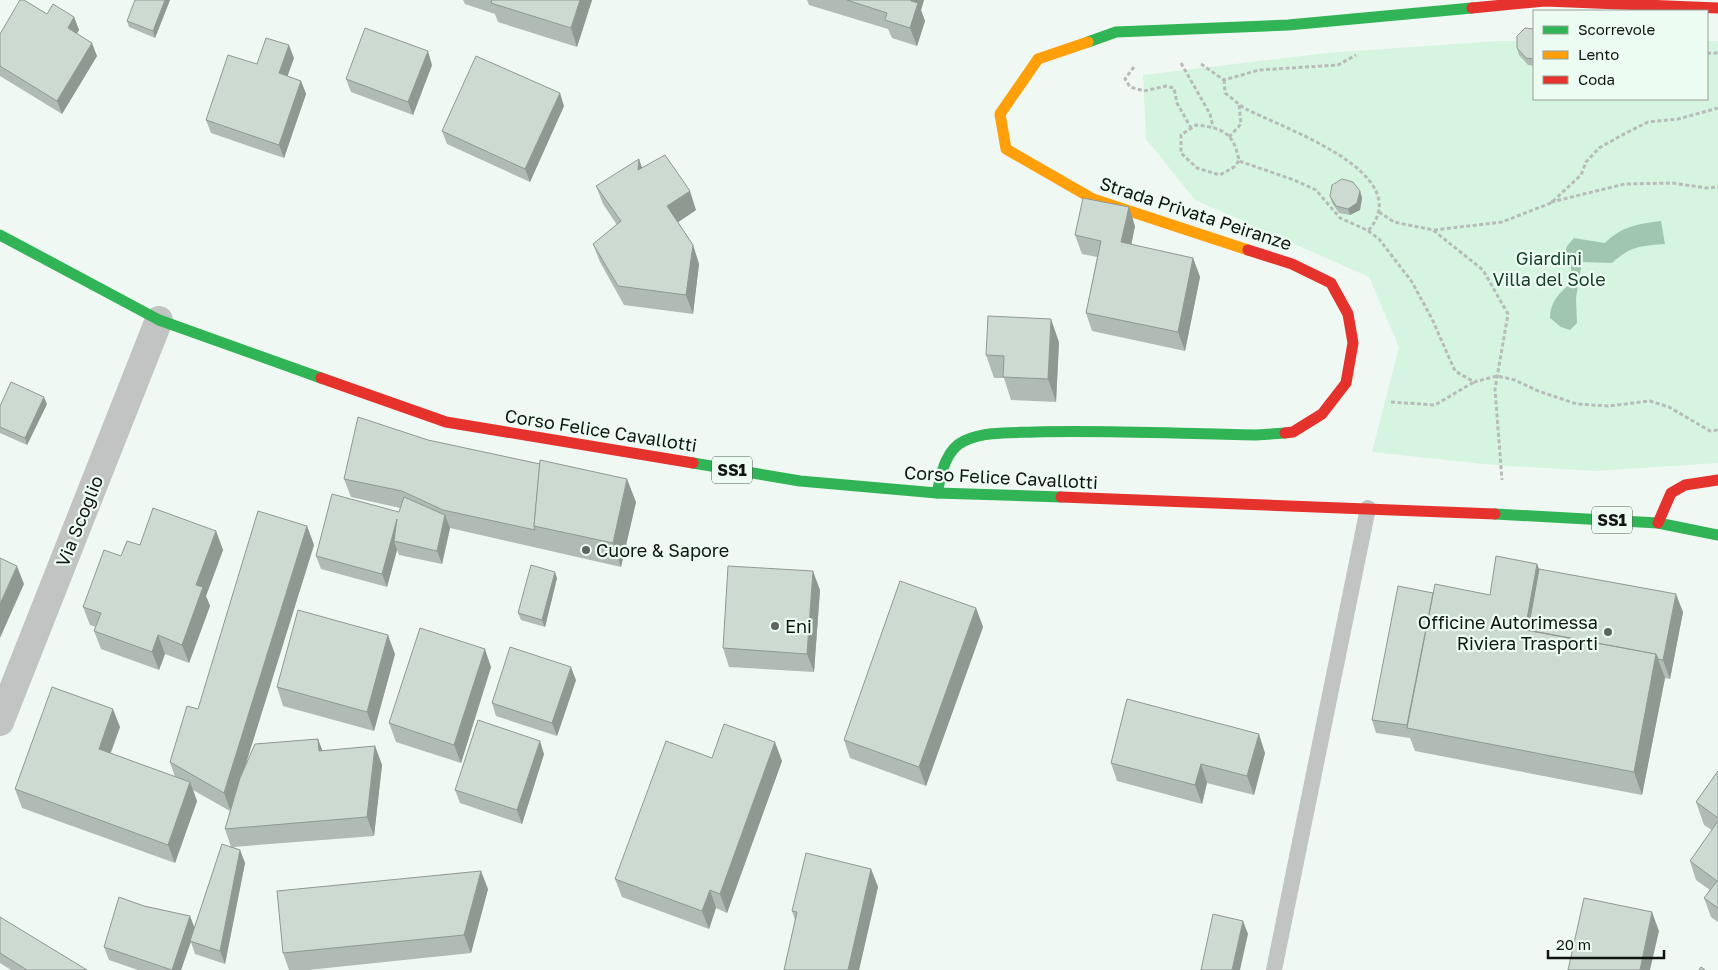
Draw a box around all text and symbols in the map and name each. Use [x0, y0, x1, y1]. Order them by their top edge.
legend [1533, 10, 1708, 100]
text: Scorrevole [1578, 20, 1655, 38]
text: Lento [1578, 45, 1619, 63]
text: Coda [1578, 70, 1615, 88]
street label: Strada Privata Peiranze [1097, 172, 1295, 254]
park label: Giardini Villa del Sole [1492, 247, 1606, 290]
street label: Corso Felice Cavallotti [503, 404, 699, 456]
road number: SS1 [712, 456, 752, 484]
street label: Corso Felice Cavallotti [903, 461, 1099, 493]
street label: Via Scoglio [51, 472, 107, 570]
road number: SS1 [1592, 506, 1632, 534]
place label: Cuore & Sapore [596, 539, 729, 561]
marker: Cuore & Sapore [580, 544, 592, 556]
place label: Officine Autorimessa Riviera Trasporti [1418, 611, 1598, 654]
place label: Eni [785, 615, 812, 637]
marker: Eni [769, 620, 781, 632]
marker: Officine Autorimessa Riviera Trasporti [1602, 626, 1614, 638]
scale bar [1548, 928, 1664, 960]
text: 20 m [1556, 935, 1591, 953]

